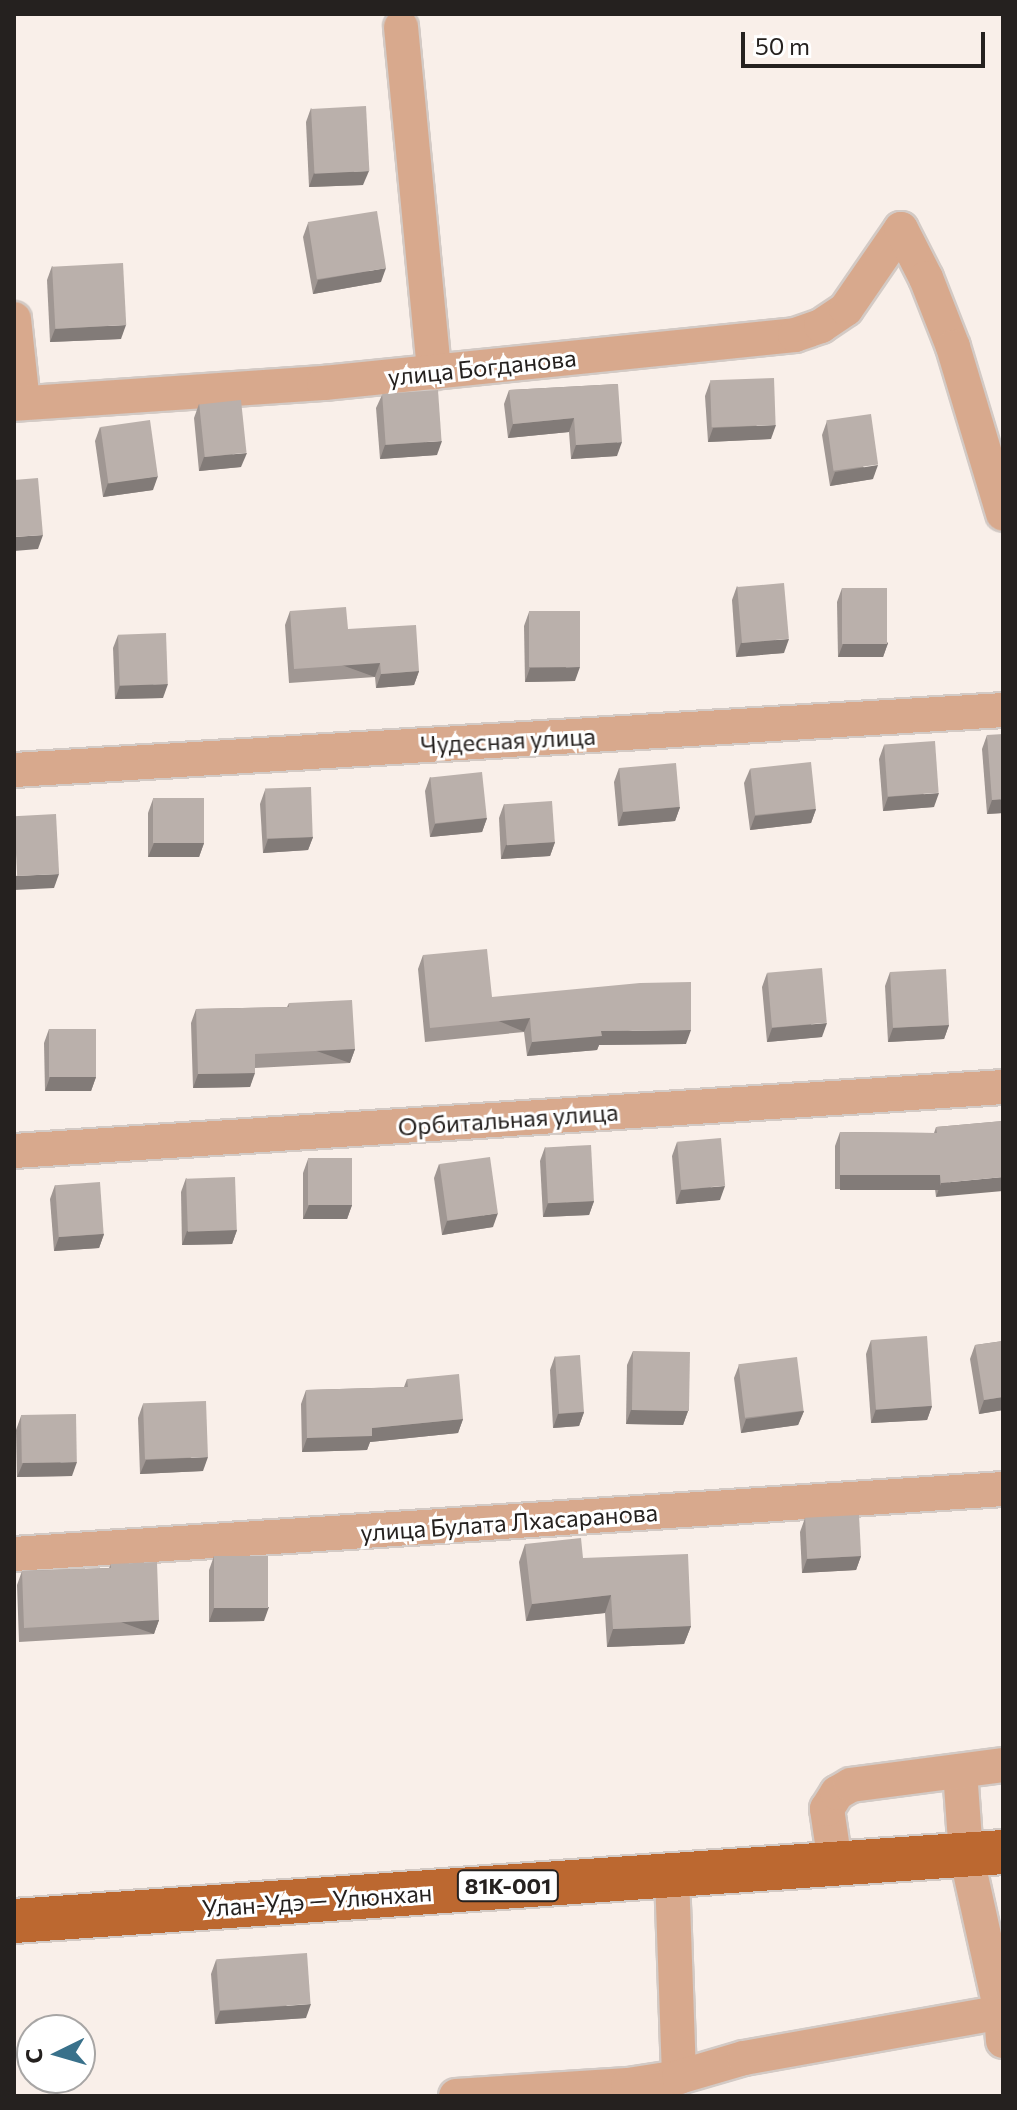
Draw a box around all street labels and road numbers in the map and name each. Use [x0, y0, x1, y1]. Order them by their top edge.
street label: улица Богданова [386, 343, 578, 391]
street label: Чудесная улица [420, 721, 596, 759]
street label: Орбитальная улица [397, 1097, 619, 1141]
street label: улица Булата Лхасаранова [359, 1497, 659, 1547]
road number: 81К-001 [456, 1868, 560, 1904]
street label: Улан-Удэ — Улюнхан [201, 1878, 433, 1922]

